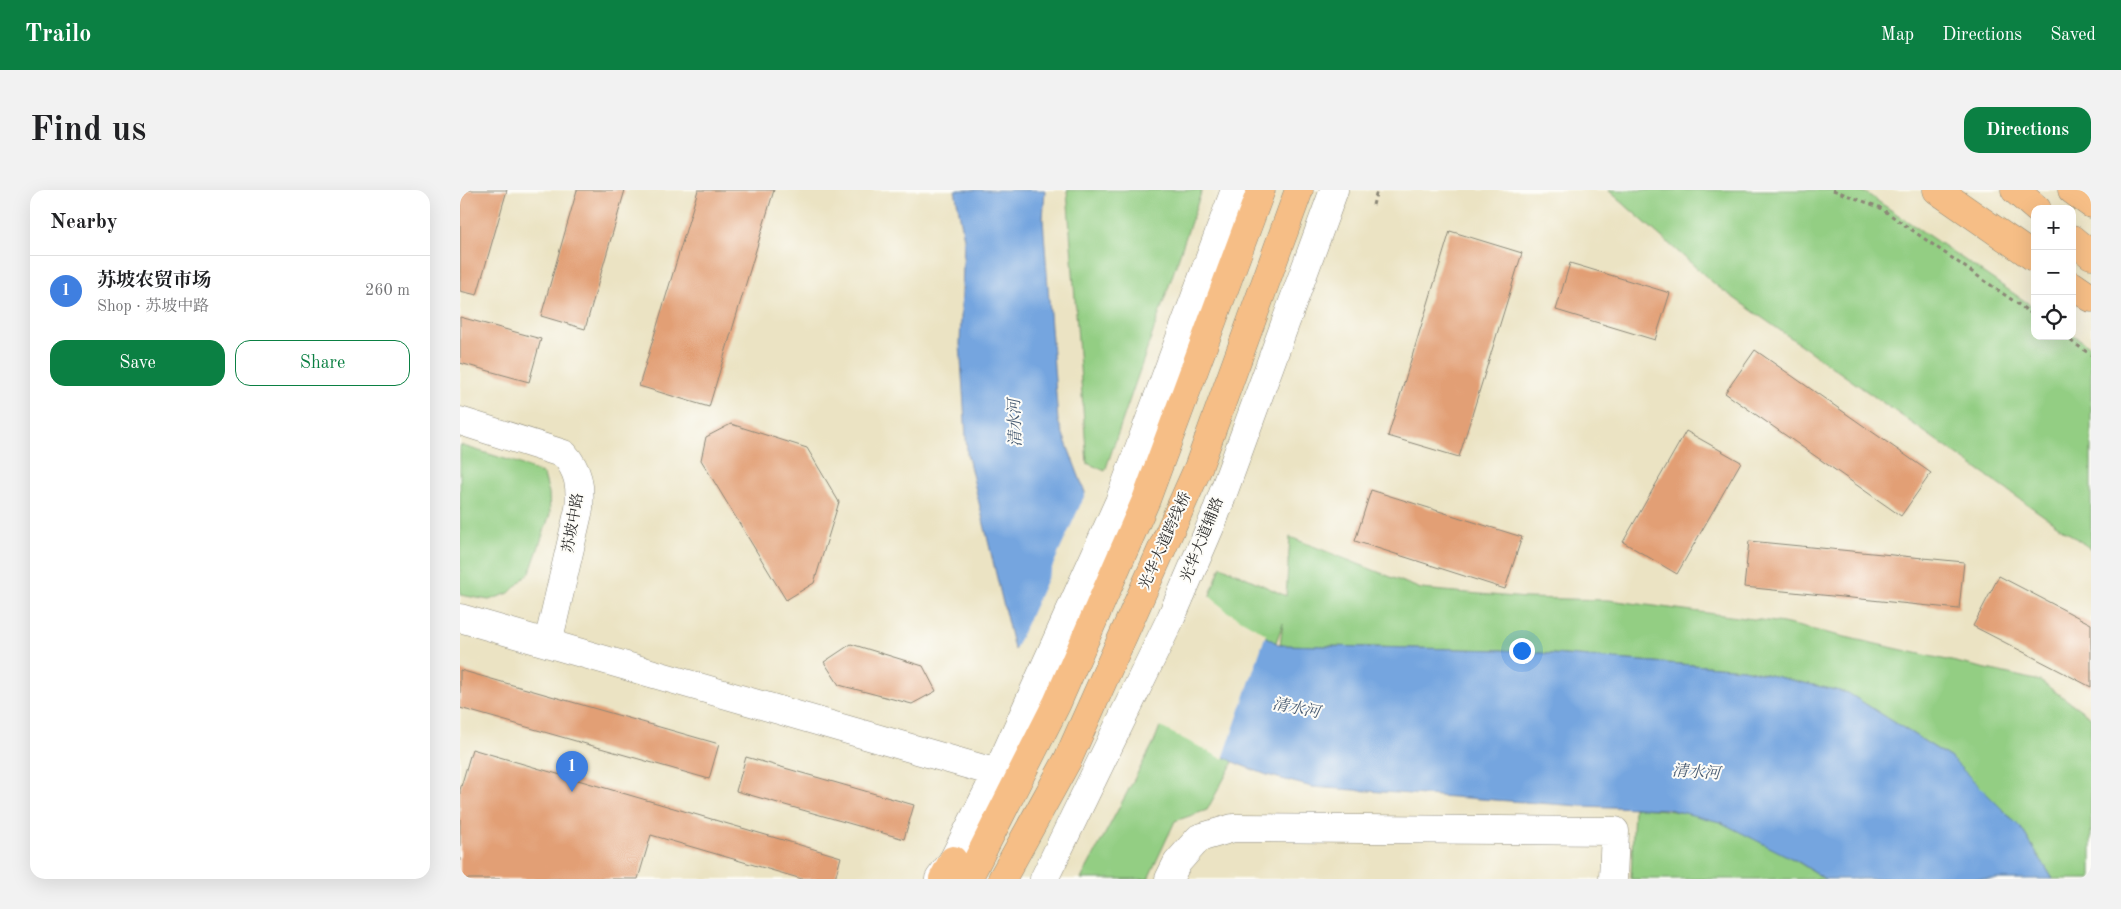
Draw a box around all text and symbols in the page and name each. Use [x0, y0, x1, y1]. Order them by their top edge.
text: Trailo [25, 23, 91, 47]
text: Map [1881, 26, 1914, 44]
text: Directions [1942, 26, 2022, 44]
text: Saved [2050, 26, 2096, 44]
button: Directions [1964, 107, 2091, 153]
text: Find us [30, 113, 146, 148]
map controls [2031, 205, 2076, 340]
button: + [2031, 205, 2076, 250]
text: Nearby [50, 212, 118, 233]
button: − [2031, 250, 2076, 295]
text: 苏坡农贸市场 [97, 272, 211, 291]
text: 1 [61, 283, 71, 299]
text: 260 m [365, 283, 410, 299]
button: locate [2031, 295, 2076, 340]
text: Shop · 苏坡中路 [97, 299, 209, 315]
button: Save [50, 340, 225, 386]
button: Share [235, 340, 410, 386]
water label: 清水河 [1005, 396, 1025, 447]
street label: 光华大道跨线桥 [1136, 489, 1194, 592]
street label: 苏坡中路 [559, 492, 587, 554]
street label: 光华大道辅路 [1177, 495, 1227, 585]
your location [1509, 638, 1535, 664]
water label: 清水河 [1271, 695, 1324, 722]
pin: 1 [556, 751, 588, 792]
water label: 清水河 [1671, 761, 1724, 783]

